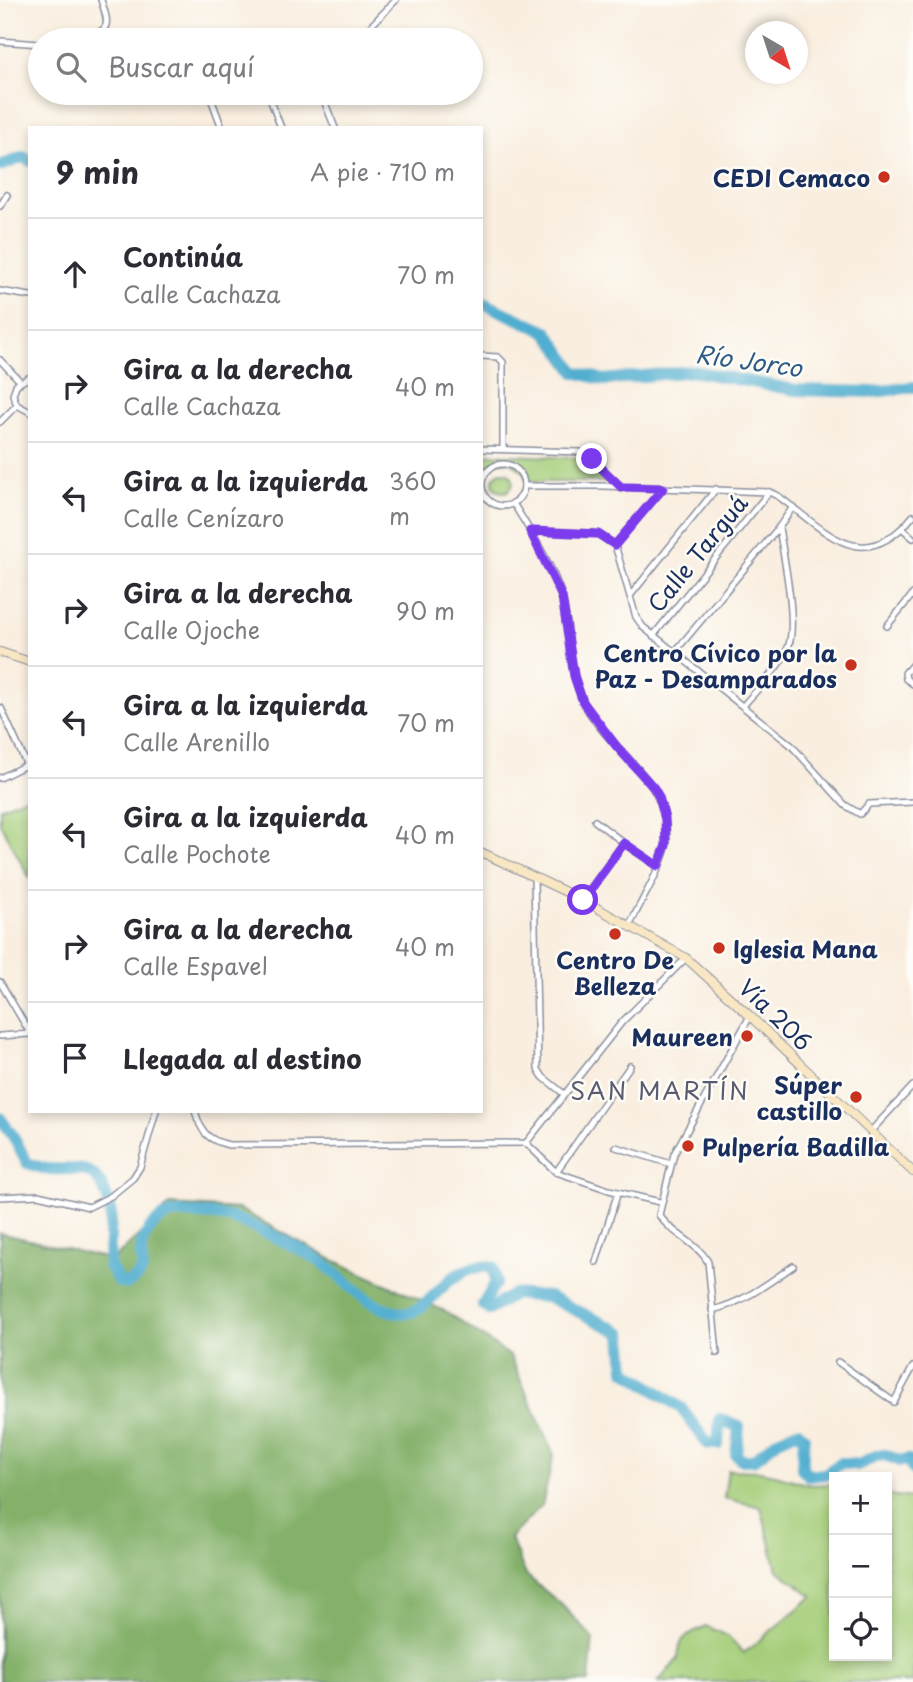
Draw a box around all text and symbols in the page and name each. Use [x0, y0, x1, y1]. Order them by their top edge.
north arrow [745, 21, 808, 84]
search box [28, 28, 483, 105]
text: Buscar aquí [108, 47, 254, 86]
icon: search [52, 48, 90, 86]
text: 9 min [56, 149, 139, 194]
text: A pie · 710 m [310, 154, 455, 189]
place label: CEDI Cemaco [713, 160, 870, 195]
marker: CEDI Cemaco [876, 169, 892, 185]
text: Continúa [123, 237, 243, 276]
icon: ahead [56, 255, 94, 293]
text: 70 m [397, 257, 455, 292]
text: Calle Cachaza [123, 276, 281, 311]
water label: Río Jorco [694, 335, 806, 385]
text: Gira a la derecha [123, 349, 353, 388]
icon: right [56, 367, 94, 405]
text: 40 m [395, 369, 455, 404]
text: Calle Cachaza [123, 388, 281, 423]
route end [576, 443, 607, 474]
text: Gira a la izquierda [123, 461, 368, 500]
text: 360 m [389, 463, 436, 533]
icon: left [56, 479, 94, 517]
street label: Calle Targuá [639, 486, 756, 619]
text: Calle Cenízaro [123, 500, 284, 535]
text: Gira a la derecha [123, 573, 353, 612]
icon: right [56, 591, 94, 629]
text: 90 m [396, 593, 455, 628]
text: Calle Ojoche [123, 612, 260, 647]
place label: Centro Cívico por la Paz - Desamparados [594, 635, 838, 696]
marker: Centro Cívico por la Paz - Desamparados [843, 657, 859, 673]
text: Gira a la izquierda [123, 685, 368, 724]
icon: left [56, 703, 94, 741]
text: 70 m [397, 705, 455, 740]
text: Calle Arenillo [123, 724, 270, 759]
text: Gira a la izquierda [123, 797, 368, 836]
icon: left [56, 815, 94, 853]
text: 40 m [395, 817, 455, 852]
text: Calle Pochote [123, 836, 271, 871]
route start [567, 884, 598, 915]
text: Gira a la derecha [123, 909, 353, 948]
marker: Centro De Belleza [607, 926, 623, 942]
icon: right [56, 927, 94, 965]
text: 40 m [395, 929, 455, 964]
place label: Iglesia Mana [733, 931, 878, 966]
marker: Iglesia Mana [711, 940, 727, 956]
place label: Centro De Belleza [556, 942, 675, 1003]
text: Calle Espavel [123, 948, 268, 983]
street label: Vía 206 [731, 970, 821, 1058]
place label: Maureen [631, 1019, 733, 1054]
marker: Maureen [739, 1028, 755, 1044]
icon: arrive [56, 1039, 94, 1077]
text: Llegada al destino [123, 1039, 362, 1078]
place label: Súper castillo [757, 1067, 842, 1128]
district label: SAN MARTÍN [570, 1072, 750, 1108]
marker: Súper castillo [848, 1089, 864, 1105]
place label: Pulpería Badilla [702, 1129, 890, 1164]
marker: Pulpería Badilla [680, 1138, 696, 1154]
map controls [829, 1472, 892, 1661]
button: + [829, 1472, 892, 1535]
button: − [829, 1535, 892, 1598]
button: locate [829, 1598, 892, 1661]

